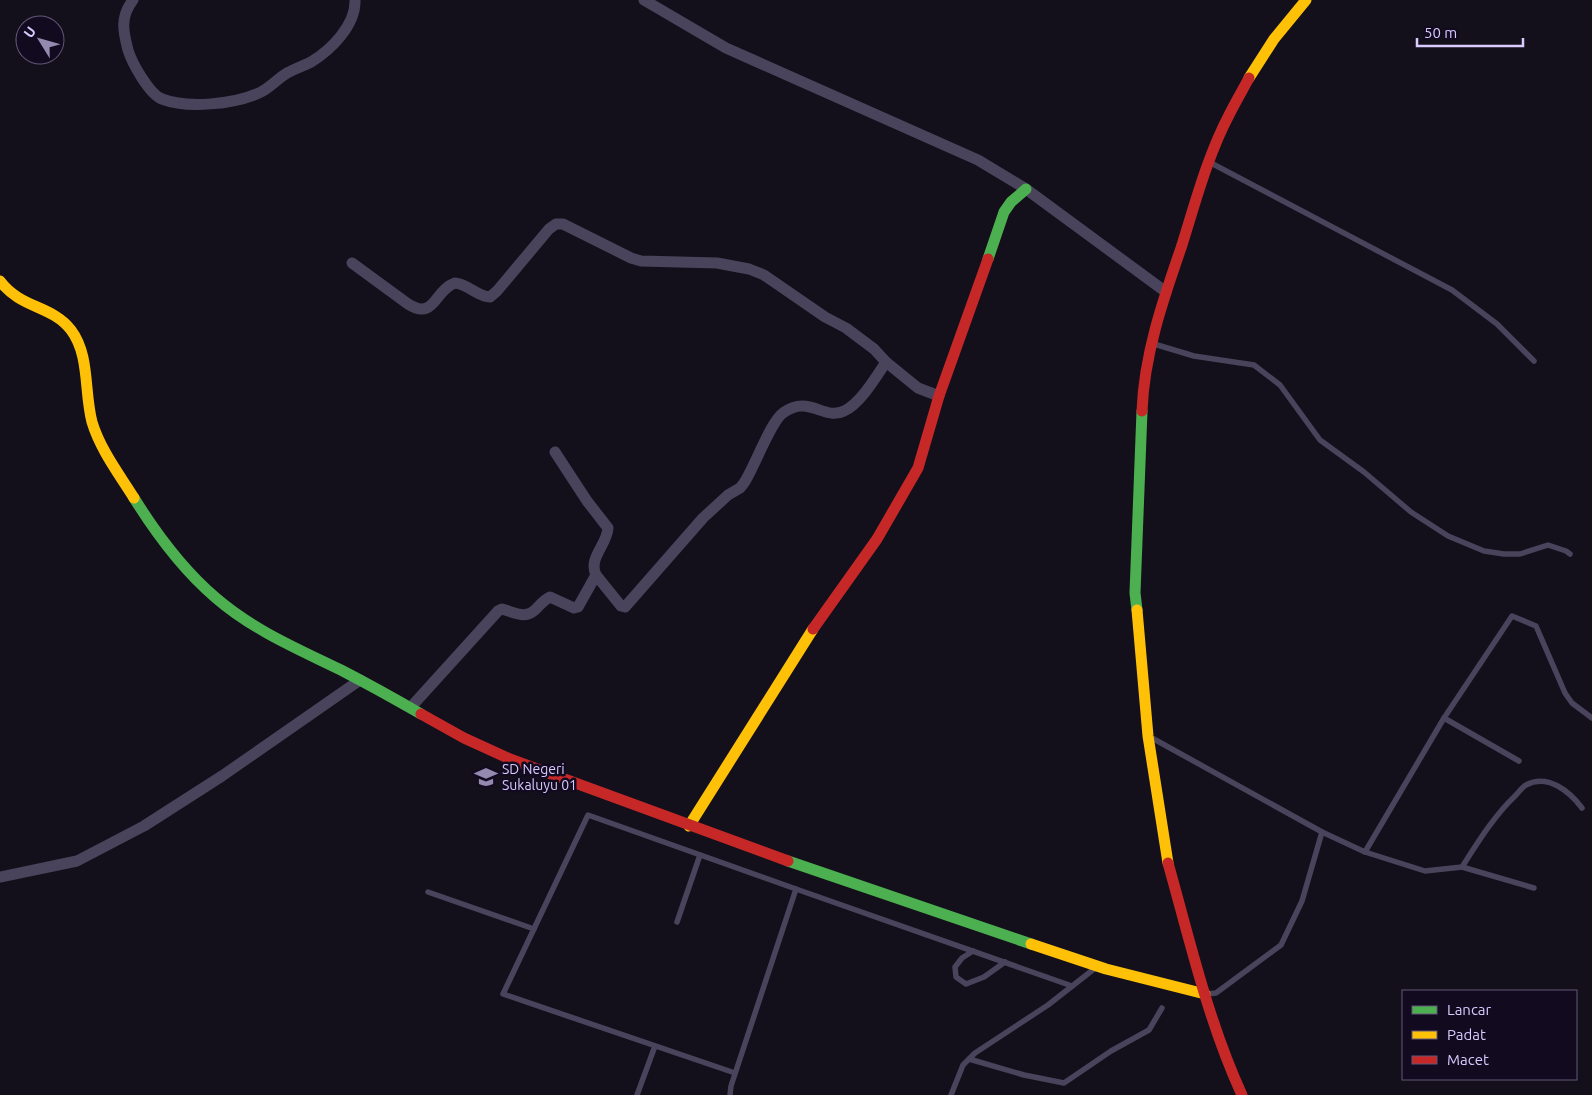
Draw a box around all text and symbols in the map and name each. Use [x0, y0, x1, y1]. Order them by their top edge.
north arrow [15, 15, 65, 65]
scale bar [1417, 15, 1523, 47]
text: U [20, 23, 39, 41]
text: 50 m [1424, 24, 1457, 41]
place label: SD Negeri Sukaluyu 01 [502, 761, 577, 793]
school or university icon: SD Negeri Sukaluyu 01 [473, 764, 499, 790]
legend [1402, 990, 1577, 1080]
text: Lancar [1447, 1001, 1492, 1018]
text: Padat [1447, 1026, 1486, 1043]
text: Macet [1447, 1051, 1489, 1068]

